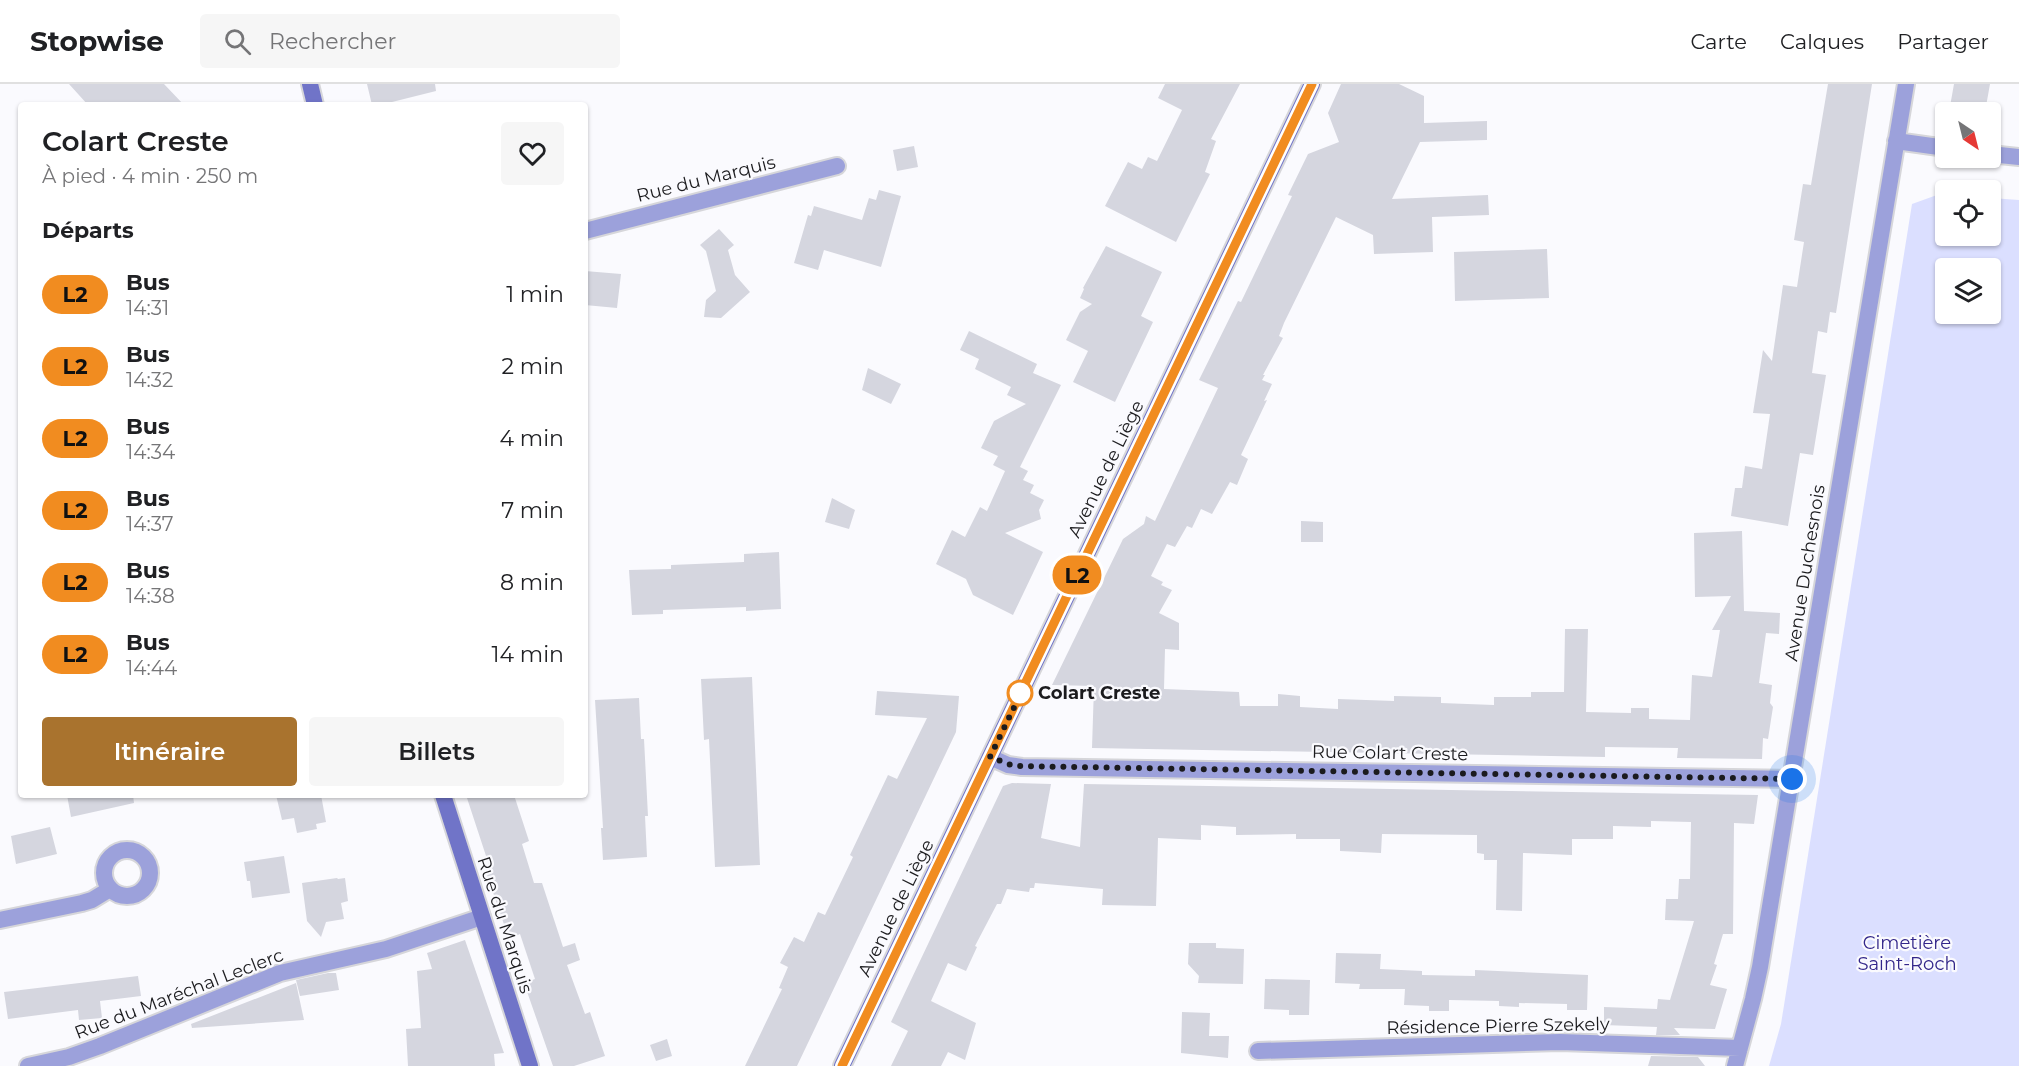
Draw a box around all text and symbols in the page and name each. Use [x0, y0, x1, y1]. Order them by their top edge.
search box [200, 14, 620, 68]
text: Stopwise [30, 24, 164, 58]
icon: search [221, 25, 254, 58]
text: Rechercher [269, 28, 396, 55]
text: Carte [1690, 29, 1747, 54]
text: Calques [1780, 29, 1864, 54]
text: Partager [1897, 29, 1989, 54]
north arrow [1935, 102, 2001, 168]
map controls [1935, 102, 2001, 324]
button: heart [501, 122, 564, 185]
text: Colart Creste [42, 124, 229, 158]
street label: Rue du Marquis [634, 151, 778, 207]
text: À pied · 4 min · 250 m [42, 164, 258, 188]
button: locate [1935, 180, 2001, 246]
text: Départs [42, 217, 134, 244]
button: layers [1935, 258, 2001, 324]
text: Bus [126, 269, 170, 296]
text: 1 min [506, 281, 564, 308]
text: L2 [62, 282, 88, 307]
text: 14:31 [126, 296, 169, 320]
text: Bus [126, 341, 170, 368]
text: 2 min [502, 353, 564, 380]
text: L2 [62, 354, 88, 379]
text: 14:32 [126, 368, 173, 392]
street label: Avenue de Liège [1063, 397, 1149, 541]
text: Bus [126, 413, 170, 440]
text: 4 min [500, 425, 564, 452]
text: L2 [62, 426, 88, 451]
text: 14:34 [126, 440, 175, 464]
street label: Avenue Duchesnois [1780, 483, 1830, 663]
text: Bus [126, 485, 170, 512]
text: 7 min [501, 497, 564, 524]
text: L2 [62, 498, 88, 523]
text: 14:37 [126, 512, 174, 536]
line badge: L2 [1050, 556, 1104, 594]
text: Bus [126, 557, 170, 584]
text: L2 [1064, 563, 1090, 588]
text: 8 min [500, 569, 564, 596]
text: L2 [62, 570, 88, 595]
text: 14:38 [126, 584, 175, 608]
text: Bus [126, 629, 170, 656]
text: 14 min [492, 641, 564, 668]
text: L2 [62, 642, 88, 667]
text: 14:44 [126, 656, 177, 680]
marker: Colart Creste [1007, 680, 1033, 706]
place label: Colart Creste [1038, 682, 1160, 704]
button: Itinéraire [42, 717, 297, 786]
button: Billets [309, 717, 564, 786]
street label: Rue Colart Creste [1312, 741, 1469, 765]
your location [1777, 764, 1807, 794]
street label: Avenue de Liège [853, 836, 939, 980]
street label: Rue du Marquis [473, 854, 538, 996]
park label: Cimetière Saint-Roch [1857, 932, 1957, 975]
street label: Rue du Maréchal Leclerc [71, 944, 287, 1044]
street label: Résidence Pierre Szekely [1386, 1013, 1610, 1039]

